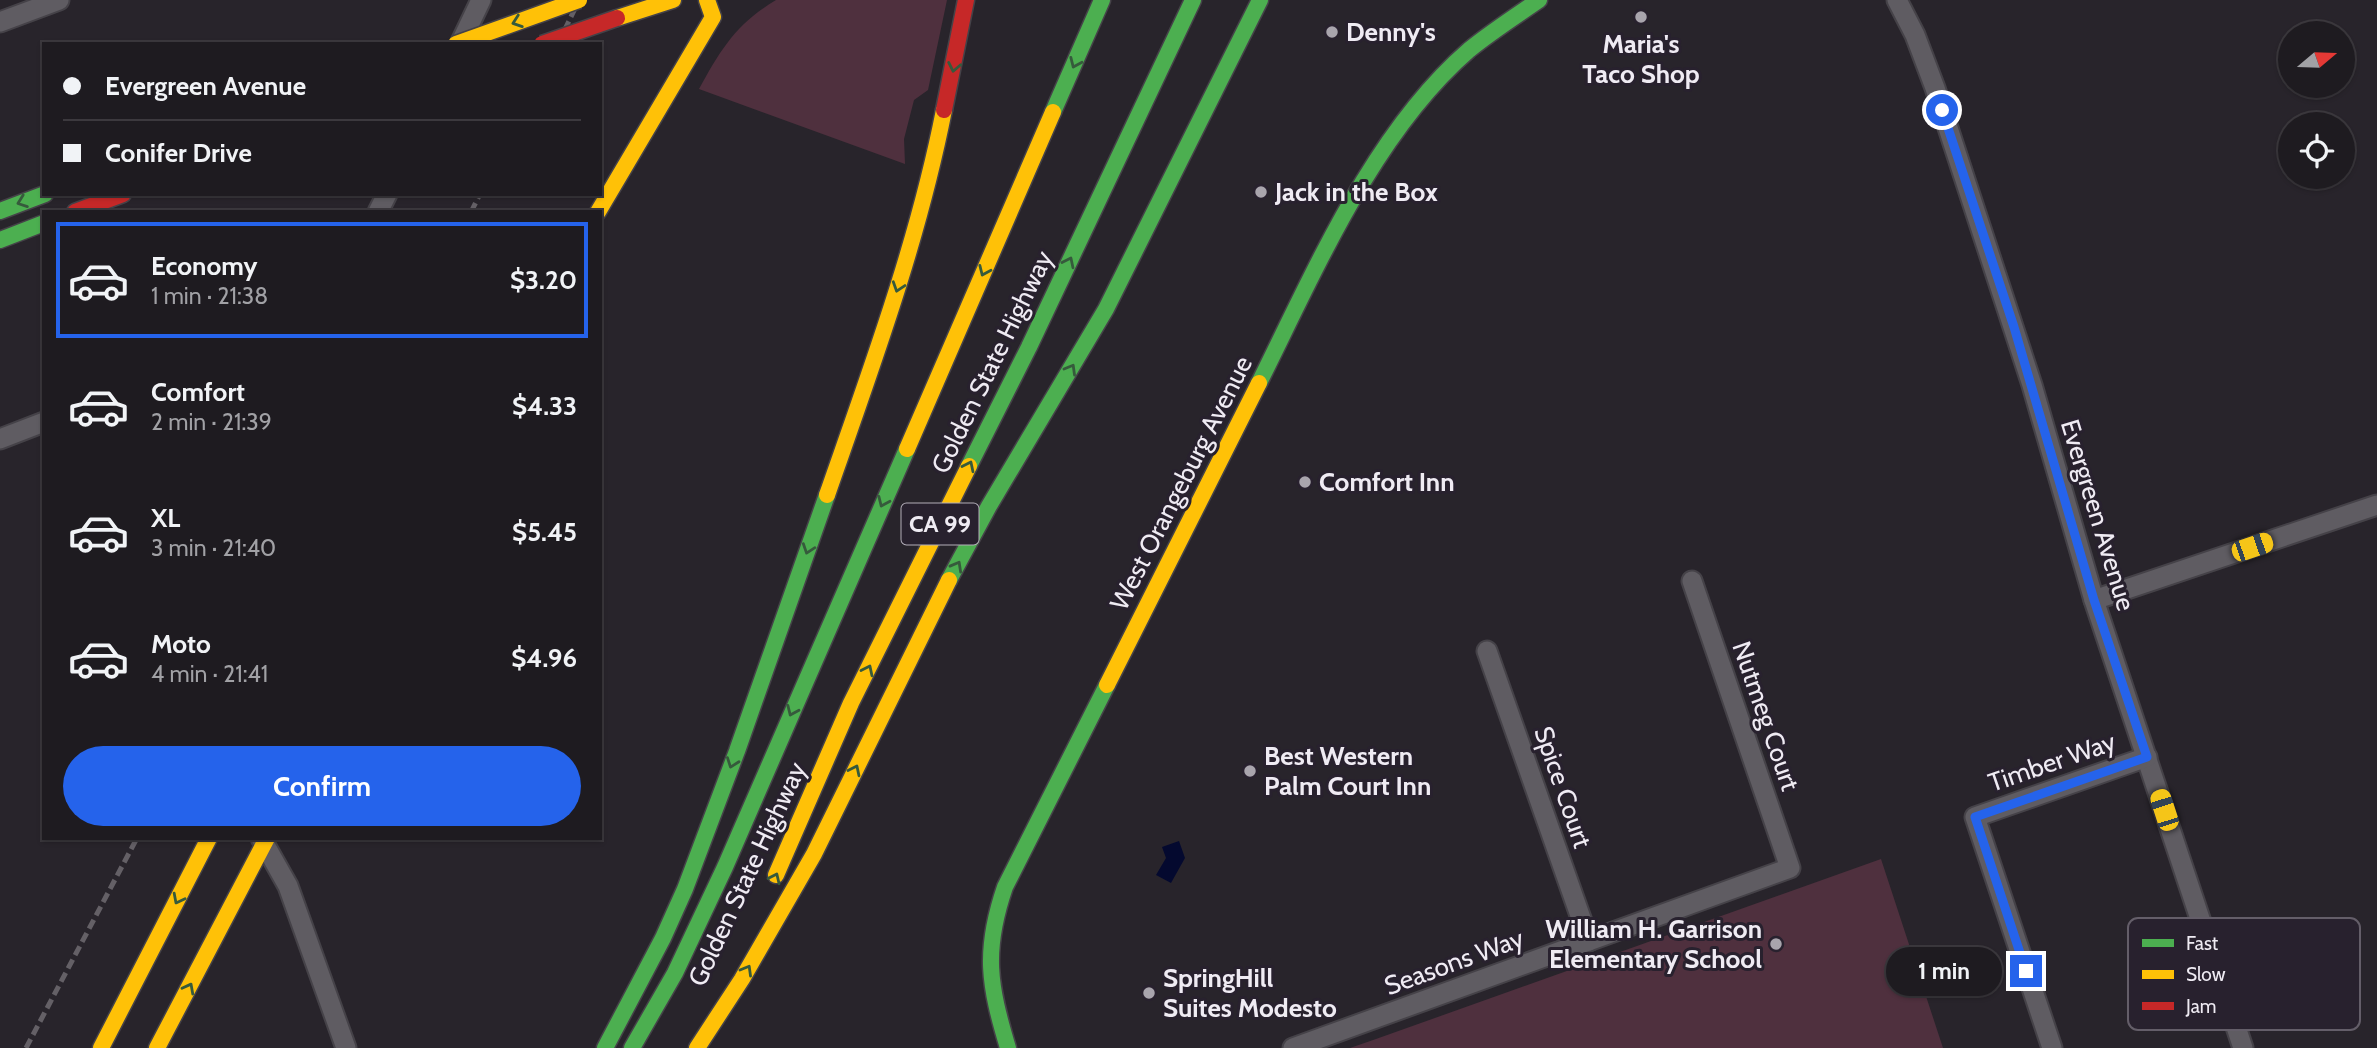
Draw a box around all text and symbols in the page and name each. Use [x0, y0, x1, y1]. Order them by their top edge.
marker: Maria's Taco Shop [1633, 9, 1649, 25]
one-way arrow [512, 14, 524, 28]
place label: Denny's [1346, 16, 1436, 48]
north arrow [2278, 21, 2356, 98]
map controls [2278, 21, 2355, 189]
marker: Denny's [1324, 24, 1340, 40]
place label: Maria's Taco Shop [1582, 28, 1700, 90]
one-way arrow [1069, 55, 1083, 68]
one-way arrow [947, 61, 962, 73]
text: Evergreen Avenue [105, 70, 306, 102]
route start [1926, 94, 1958, 126]
button: locate [2278, 112, 2355, 189]
text: Conifer Drive [105, 137, 252, 169]
place label: Jack in the Box [1274, 176, 1438, 208]
marker: Jack in the Box [1253, 184, 1269, 200]
one-way arrow [17, 194, 29, 208]
street label: Golden State Highway [924, 245, 1060, 479]
icon: car [67, 249, 130, 312]
text: Economy [151, 250, 257, 282]
one-way arrow [1061, 257, 1075, 269]
text: $3.20 [510, 264, 577, 296]
one-way arrow [978, 264, 992, 276]
one-way arrow [892, 281, 906, 293]
text: 1 min · 21:38 [151, 282, 268, 310]
street label: West Orangeburg Avenue [1103, 351, 1259, 615]
one-way arrow [1063, 364, 1076, 377]
icon: car [67, 375, 130, 438]
text: Comfort [151, 376, 245, 408]
text: $4.33 [512, 390, 577, 422]
text: 2 min · 21:39 [151, 408, 272, 436]
street label: Evergreen Avenue [2054, 416, 2142, 614]
one-way arrow [961, 461, 975, 473]
place label: Comfort Inn [1319, 466, 1455, 498]
marker: Comfort Inn [1297, 474, 1313, 490]
one-way arrow [877, 495, 891, 507]
icon: car [67, 501, 130, 564]
text: XL [151, 502, 180, 534]
road number: CA 99 [902, 504, 978, 544]
text: $5.45 [512, 516, 577, 548]
car [2229, 530, 2276, 564]
text: 3 min · 21:40 [151, 534, 276, 562]
one-way arrow [802, 542, 816, 554]
one-way arrow [949, 561, 962, 573]
icon: car [67, 627, 130, 690]
text: Moto [151, 628, 211, 660]
street label: Nutmeg Court [1725, 637, 1807, 795]
text: $4.96 [511, 642, 577, 674]
text: 4 min · 21:41 [151, 660, 268, 688]
one-way arrow [859, 665, 873, 677]
one-way arrow [786, 703, 800, 716]
street label: Spice Court [1527, 722, 1599, 852]
street label: Timber Way [1984, 725, 2120, 799]
place label: Best Western Palm Court Inn [1264, 740, 1431, 802]
button: Confirm [63, 746, 581, 826]
street label: Golden State Highway [681, 757, 813, 991]
one-way arrow [726, 757, 740, 769]
marker: Best Western Palm Court Inn [1242, 763, 1258, 779]
one-way arrow [847, 765, 861, 777]
car [2148, 787, 2181, 833]
one-way arrow [767, 872, 781, 885]
one-way arrow [172, 892, 186, 904]
place label: William H. Garrison Elementary School [1545, 913, 1762, 975]
legend [2128, 918, 2360, 1030]
street label: Seasons Way [1380, 922, 1528, 1002]
text: Fast [2186, 932, 2219, 955]
marker: William H. Garrison Elementary School [1768, 936, 1784, 952]
callout: 1 min [1886, 946, 2002, 996]
route end [2010, 955, 2042, 987]
text: 1 min [1918, 957, 1970, 985]
place label: SpringHill Suites Modesto [1163, 962, 1337, 1024]
text: Slow [2186, 963, 2226, 986]
one-way arrow [739, 965, 752, 978]
one-way arrow [180, 982, 194, 995]
marker: SpringHill Suites Modesto [1141, 985, 1157, 1001]
text: Jam [2185, 995, 2216, 1018]

